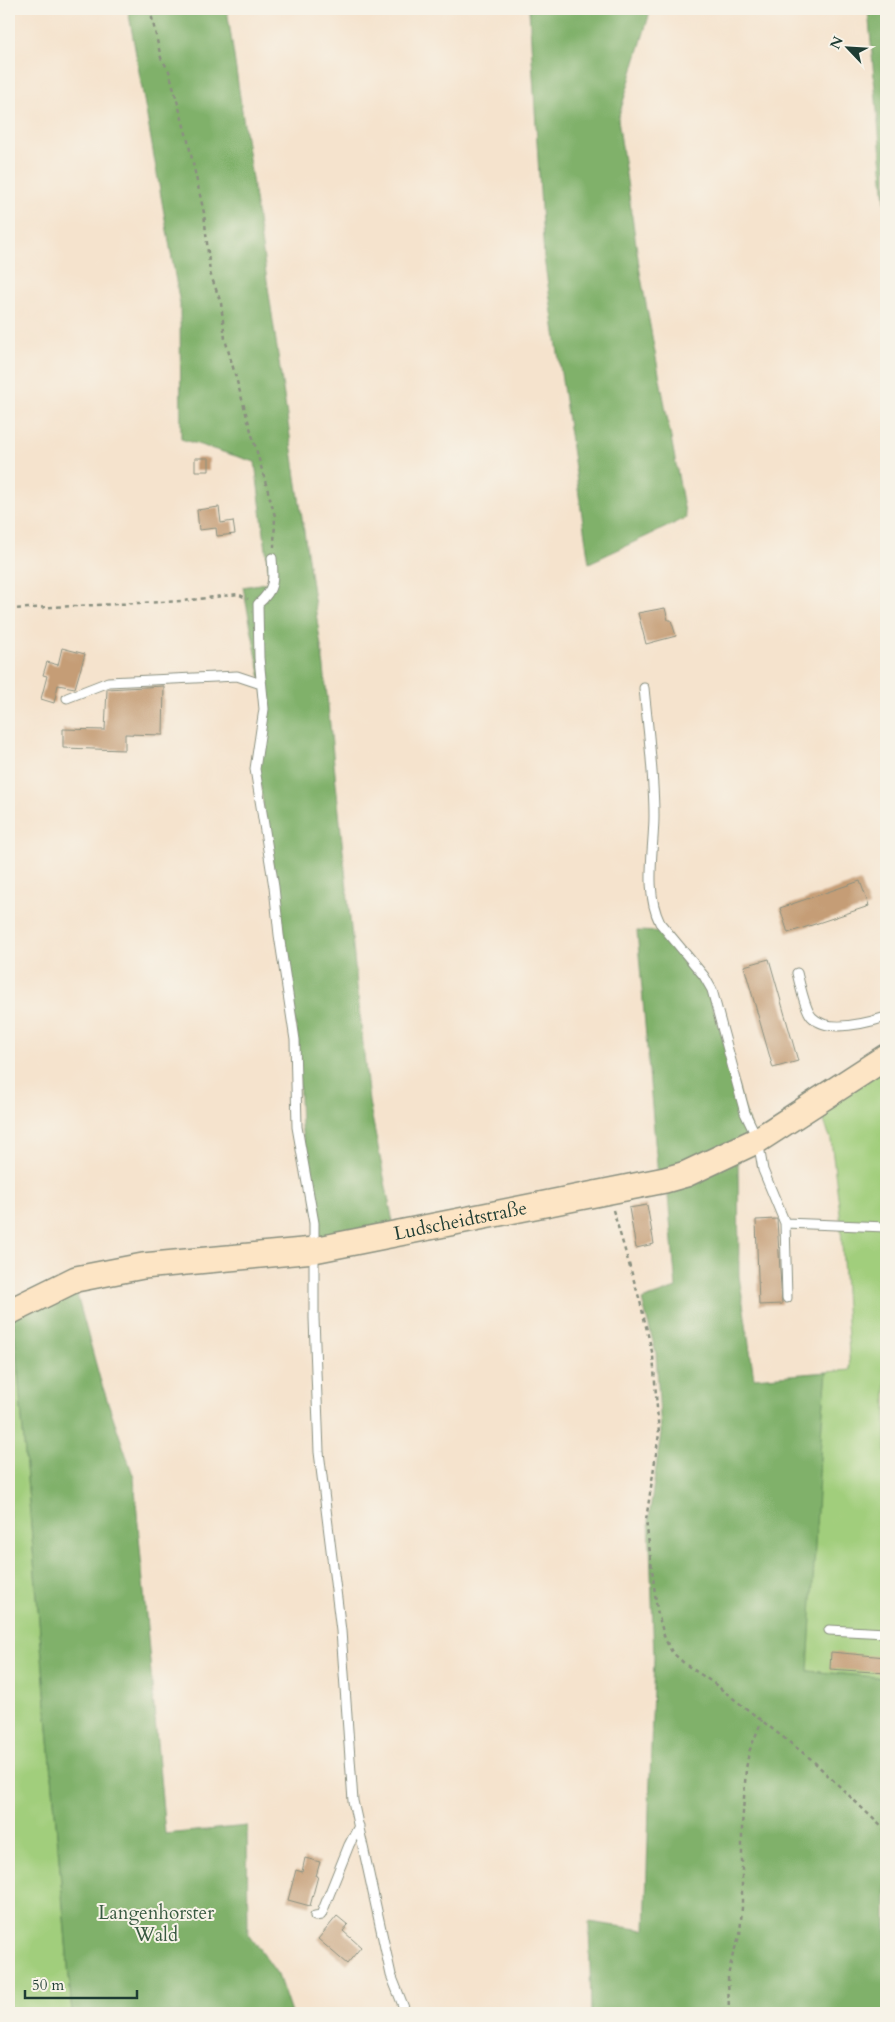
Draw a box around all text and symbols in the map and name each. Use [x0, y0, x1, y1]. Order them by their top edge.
north arrow [822, 22, 872, 72]
text: N [825, 33, 848, 52]
street label: Ludscheidtstraße [392, 1195, 529, 1247]
park label: Langenhorster Wald [98, 1900, 214, 1948]
scale bar [25, 1967, 138, 1999]
text: 50 m [32, 1975, 64, 1995]

